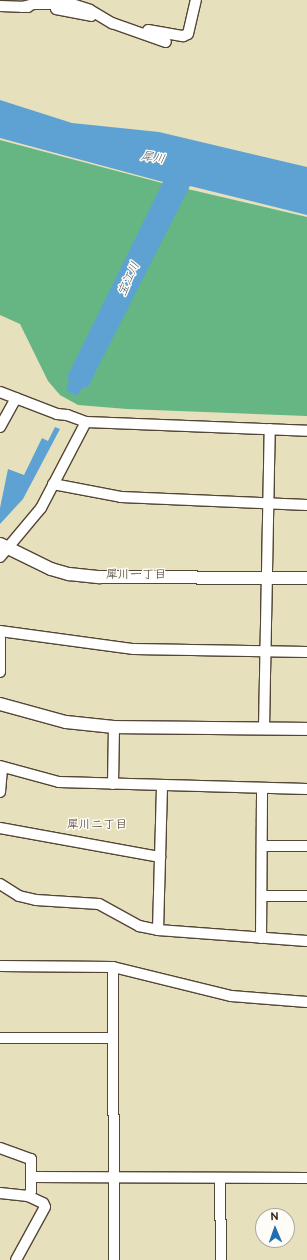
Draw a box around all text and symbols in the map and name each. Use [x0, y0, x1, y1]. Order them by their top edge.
water label: 犀川 [140, 149, 166, 167]
water label: 宝江川 [115, 260, 143, 298]
district label: 犀川一丁目 [106, 568, 166, 582]
district label: 犀川二丁目 [67, 818, 127, 832]
north arrow [255, 1208, 295, 1248]
text: N [270, 1210, 279, 1223]

